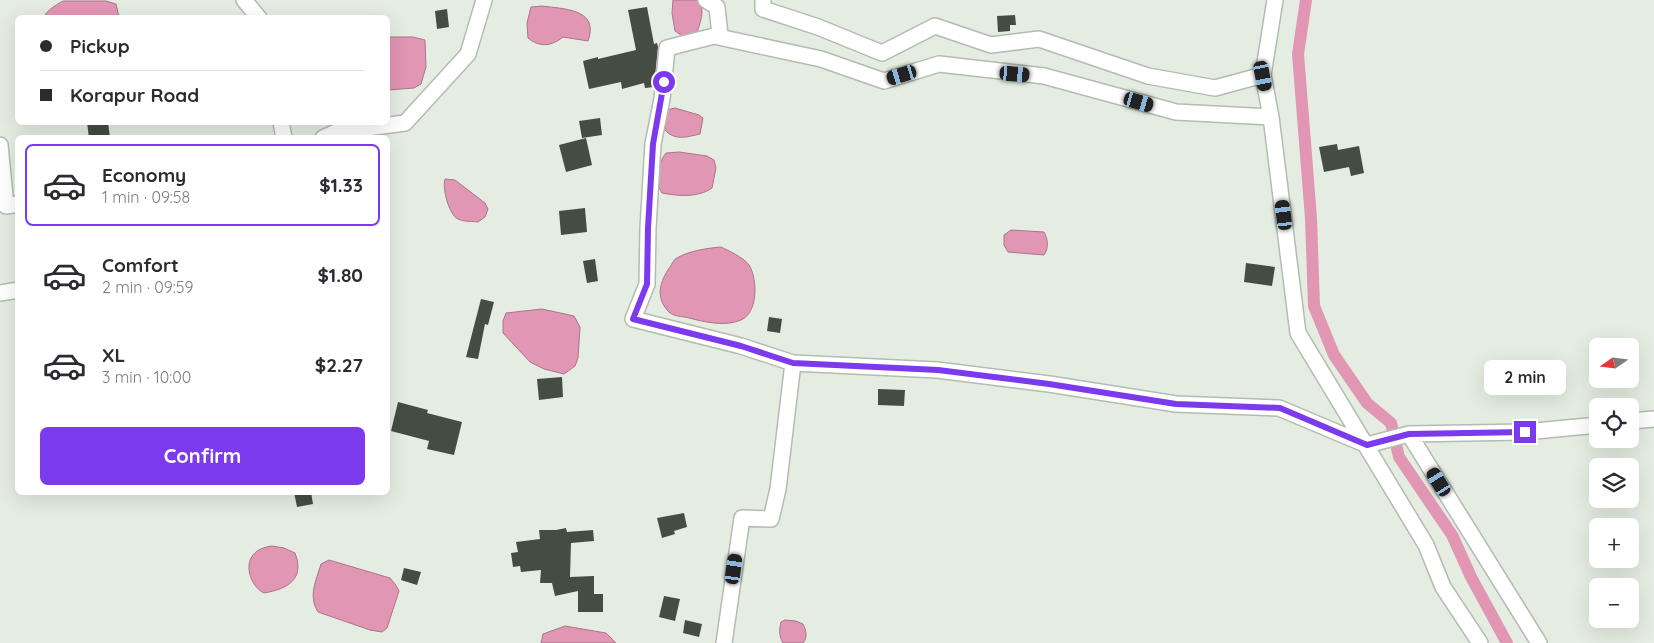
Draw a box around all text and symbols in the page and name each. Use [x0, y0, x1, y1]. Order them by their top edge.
text: Pickup [70, 34, 130, 58]
car [1252, 60, 1273, 92]
car [885, 63, 918, 87]
car [999, 65, 1030, 83]
route start [653, 71, 675, 93]
text: Korapur Road [70, 83, 199, 107]
car [1122, 91, 1155, 113]
icon: car [42, 163, 87, 208]
text: Economy [102, 163, 186, 187]
text: $1.33 [319, 173, 363, 197]
text: 1 min · 09:58 [102, 187, 190, 207]
car [1274, 199, 1293, 231]
icon: car [42, 253, 87, 298]
text: Comfort [102, 253, 179, 277]
text: $1.80 [317, 263, 363, 287]
text: 2 min · 09:59 [102, 277, 193, 297]
north arrow [1589, 338, 1639, 388]
map controls [1589, 338, 1639, 628]
icon: car [42, 343, 87, 388]
text: XL [102, 343, 125, 367]
text: $2.27 [315, 353, 363, 377]
callout: 2 min [1484, 360, 1566, 394]
text: 3 min · 10:00 [102, 367, 191, 387]
text: 2 min [1504, 367, 1546, 387]
button: locate [1589, 398, 1639, 448]
route end [1514, 421, 1536, 443]
button: Confirm [40, 427, 365, 485]
button: layers [1589, 458, 1639, 508]
car [1424, 465, 1453, 499]
button: + [1589, 518, 1639, 568]
car [724, 553, 743, 585]
button: − [1589, 578, 1639, 628]

